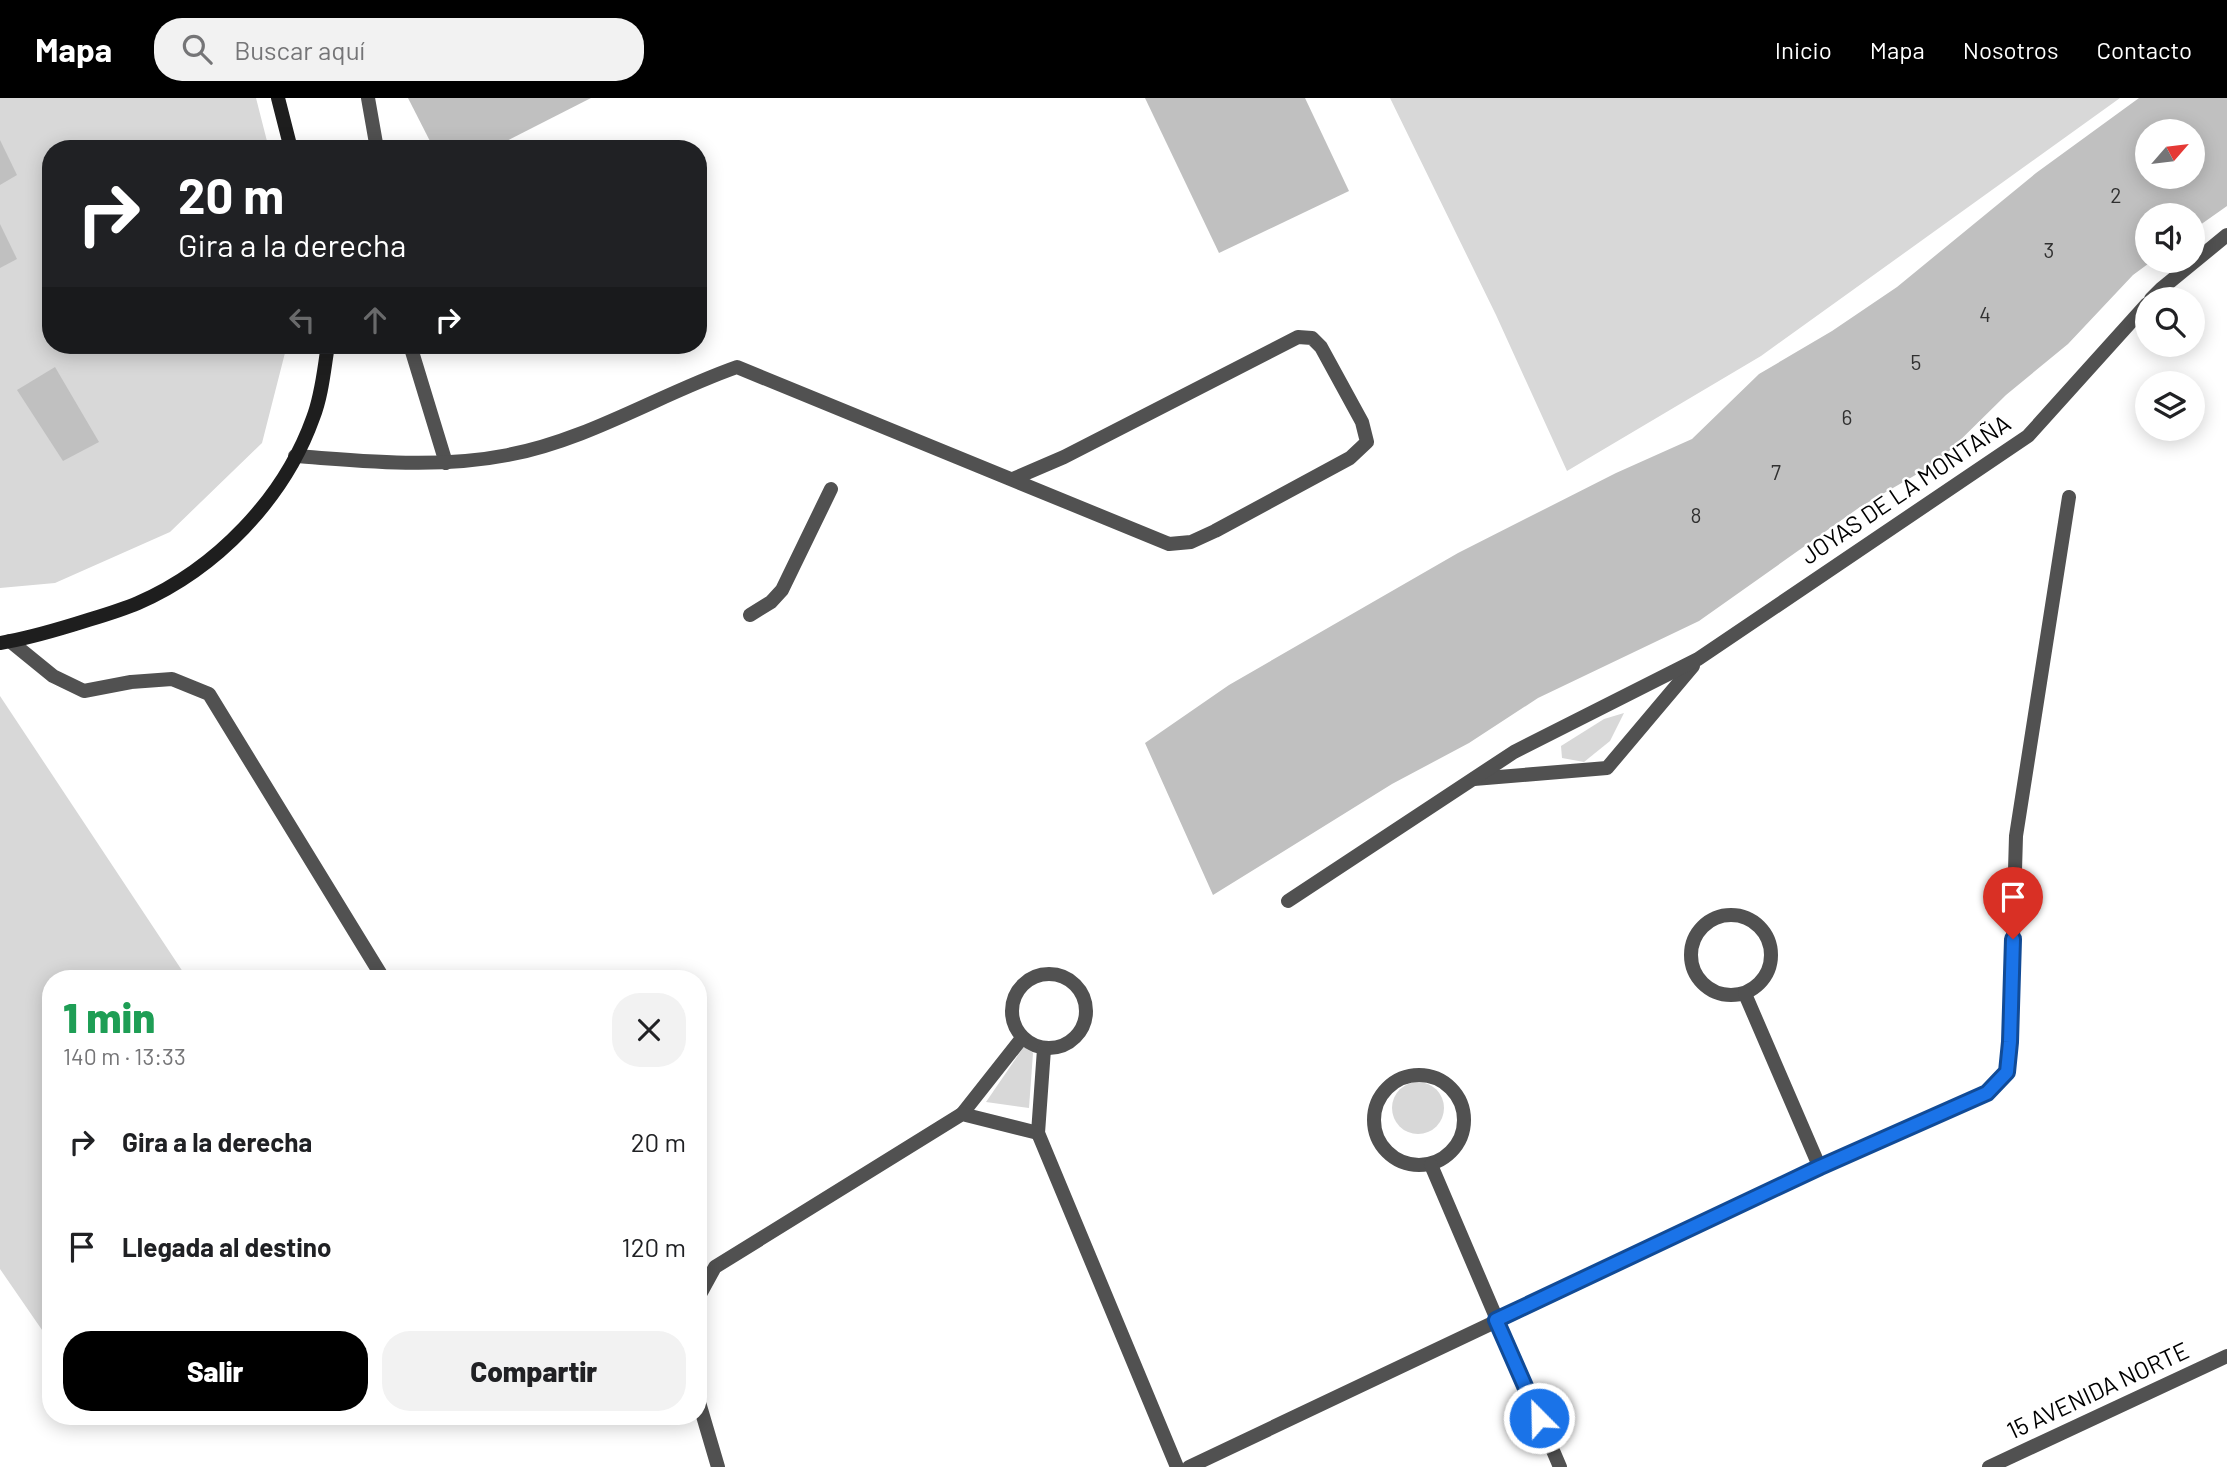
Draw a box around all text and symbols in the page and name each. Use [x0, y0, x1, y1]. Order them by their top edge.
search box [154, 18, 644, 81]
text: Mapa [35, 29, 112, 69]
icon: search [178, 30, 216, 68]
text: Buscar aquí [234, 34, 365, 65]
text: Inicio [1775, 35, 1832, 64]
text: Mapa [1870, 35, 1925, 64]
text: Nosotros [1963, 35, 2059, 64]
text: Contacto [2097, 35, 2192, 64]
north arrow [2135, 119, 2205, 189]
map controls [2135, 119, 2205, 441]
text: 20 m [178, 165, 284, 224]
icon: right [63, 168, 154, 259]
house number: 2 [2110, 182, 2122, 207]
button: sound [2135, 203, 2205, 273]
text: Gira a la derecha [178, 225, 406, 263]
house number: 3 [2044, 237, 2054, 262]
button: search [2135, 287, 2205, 357]
icon: left [283, 301, 321, 339]
icon: ahead [356, 301, 394, 339]
icon: right [429, 301, 467, 339]
house number: 4 [1979, 301, 1991, 326]
house number: 5 [1911, 349, 1921, 374]
button: layers [2135, 371, 2205, 441]
house number: 6 [1842, 404, 1852, 429]
street label: JOYAS DE LA MONTAÑA [1795, 408, 2015, 570]
house number: 7 [1771, 459, 1781, 484]
house number: 8 [1691, 502, 1701, 527]
pin [1983, 867, 2043, 939]
icon: arrive [1994, 878, 2032, 916]
text: 1 min [63, 991, 155, 1041]
button: close [612, 993, 686, 1067]
text: 140 m · 13:33 [63, 1042, 186, 1070]
icon: right [63, 1123, 101, 1161]
text: Gira a la derecha [122, 1126, 312, 1157]
text: 20 m [631, 1126, 686, 1157]
icon: arrive [63, 1228, 101, 1266]
text: Llegada al destino [122, 1231, 331, 1262]
text: 120 m [622, 1231, 686, 1262]
button: Salir [63, 1331, 368, 1411]
button: Compartir [382, 1331, 686, 1411]
street label: 15 AVENIDA NORTE [2002, 1335, 2193, 1444]
position arrow [1502, 1381, 1576, 1455]

